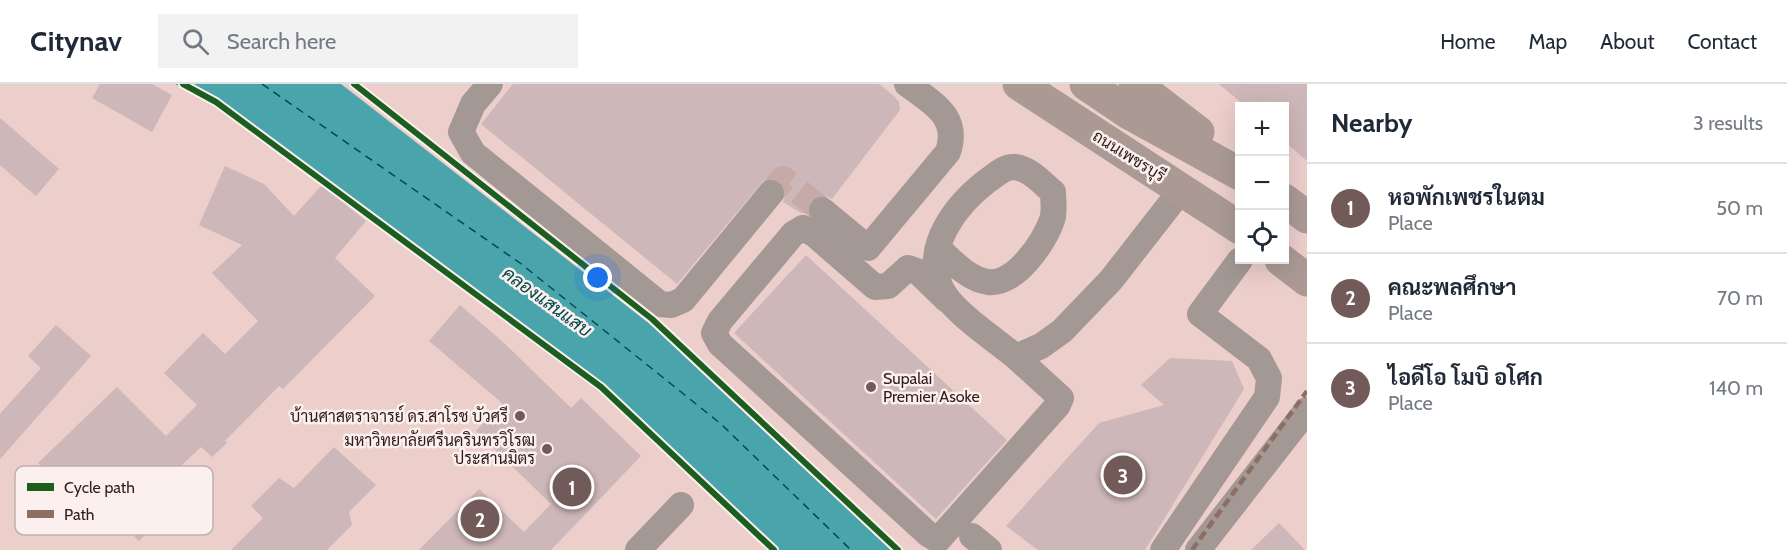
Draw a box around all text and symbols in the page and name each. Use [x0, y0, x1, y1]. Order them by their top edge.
search box [158, 14, 578, 68]
text: Citynav [30, 24, 122, 58]
icon: search [179, 25, 212, 58]
text: Search here [227, 28, 336, 55]
text: Home [1440, 29, 1496, 54]
text: Map [1529, 29, 1567, 54]
text: About [1600, 29, 1654, 54]
text: Contact [1687, 29, 1757, 54]
map controls [1235, 102, 1289, 264]
button: + [1235, 102, 1289, 156]
text: Nearby [1331, 107, 1412, 139]
text: 3 results [1693, 111, 1763, 135]
street label: ถนนเพชรบุรี [1088, 125, 1170, 188]
button: − [1235, 156, 1289, 210]
text: หอพักเพชรในตม [1388, 184, 1545, 211]
text: 1 [1347, 196, 1354, 220]
text: 50 m [1716, 196, 1763, 220]
button: locate [1235, 210, 1289, 264]
text: Place [1388, 211, 1433, 235]
water label: คลองแสนแสบ [498, 262, 596, 342]
your location [583, 263, 612, 292]
text: คณะพลศึกษา [1388, 274, 1517, 301]
text: 2 [1345, 286, 1356, 310]
text: 70 m [1717, 286, 1763, 310]
text: Place [1388, 301, 1433, 325]
text: ไอดีโอ โมบิ อโศก [1388, 364, 1543, 391]
place label: Supalai Premier Asoke [883, 369, 980, 406]
text: 3 [1345, 376, 1356, 400]
text: 140 m [1709, 376, 1763, 400]
marker: Supalai Premier Asoke [864, 380, 878, 394]
text: Place [1388, 391, 1433, 415]
place label: บ้านศาสตราจารย์ ดร.สาโรช บัวศรี [290, 404, 508, 426]
marker: บ้านศาสตราจารย์ ดร.สาโรช บัวศรี [513, 409, 527, 423]
place label: มหาวิทยาลัยศรีนครินทรวิโรฒ ประสานมิตร [344, 429, 535, 468]
marker: มหาวิทยาลัยศรีนครินทรวิโรฒ ประสานมิตร [540, 442, 554, 456]
pin: 3 [1104, 452, 1142, 498]
pin: 1 [552, 464, 592, 510]
legend [15, 466, 213, 535]
text: Cycle path [64, 478, 135, 497]
pin: 2 [460, 496, 500, 542]
text: Path [64, 505, 95, 524]

